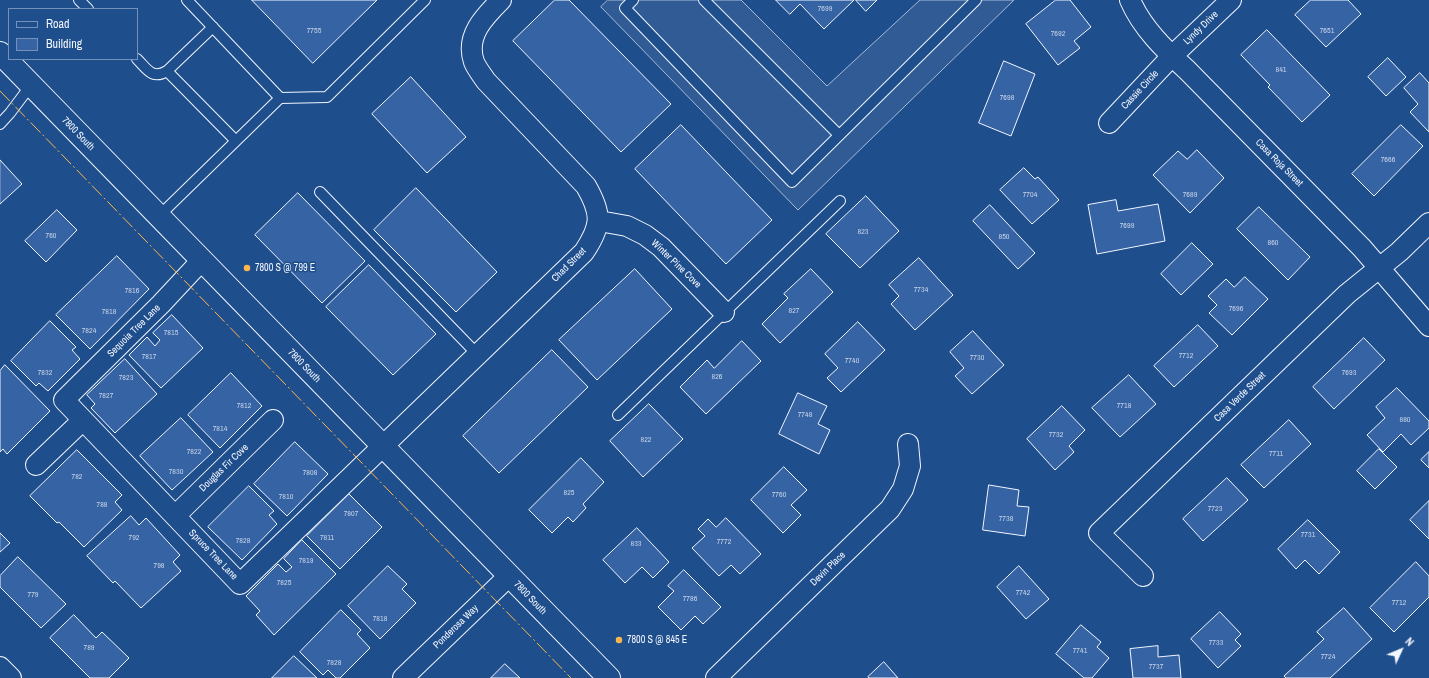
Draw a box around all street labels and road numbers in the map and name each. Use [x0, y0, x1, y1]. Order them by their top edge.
street label: Lyndy Drive [1181, 9, 1221, 47]
street label: Cassie Circle [1119, 68, 1161, 112]
street label: 7800 South [59, 115, 97, 153]
street label: Casa Roja Street [1253, 137, 1305, 189]
street label: Winter Pine Cove [649, 237, 703, 291]
street label: Chad Street [549, 245, 589, 285]
street label: Sequoia Tree Lane [105, 302, 163, 360]
street label: 7800 South [285, 347, 323, 385]
street label: Casa Verde Street [1212, 369, 1268, 425]
street label: Douglas Fir Cove [197, 442, 251, 494]
street label: Spruce Tree Lane [186, 527, 240, 583]
street label: Devin Place [808, 549, 848, 589]
street label: 7800 South [511, 579, 549, 617]
street label: Ponderosa Way [431, 603, 481, 651]

